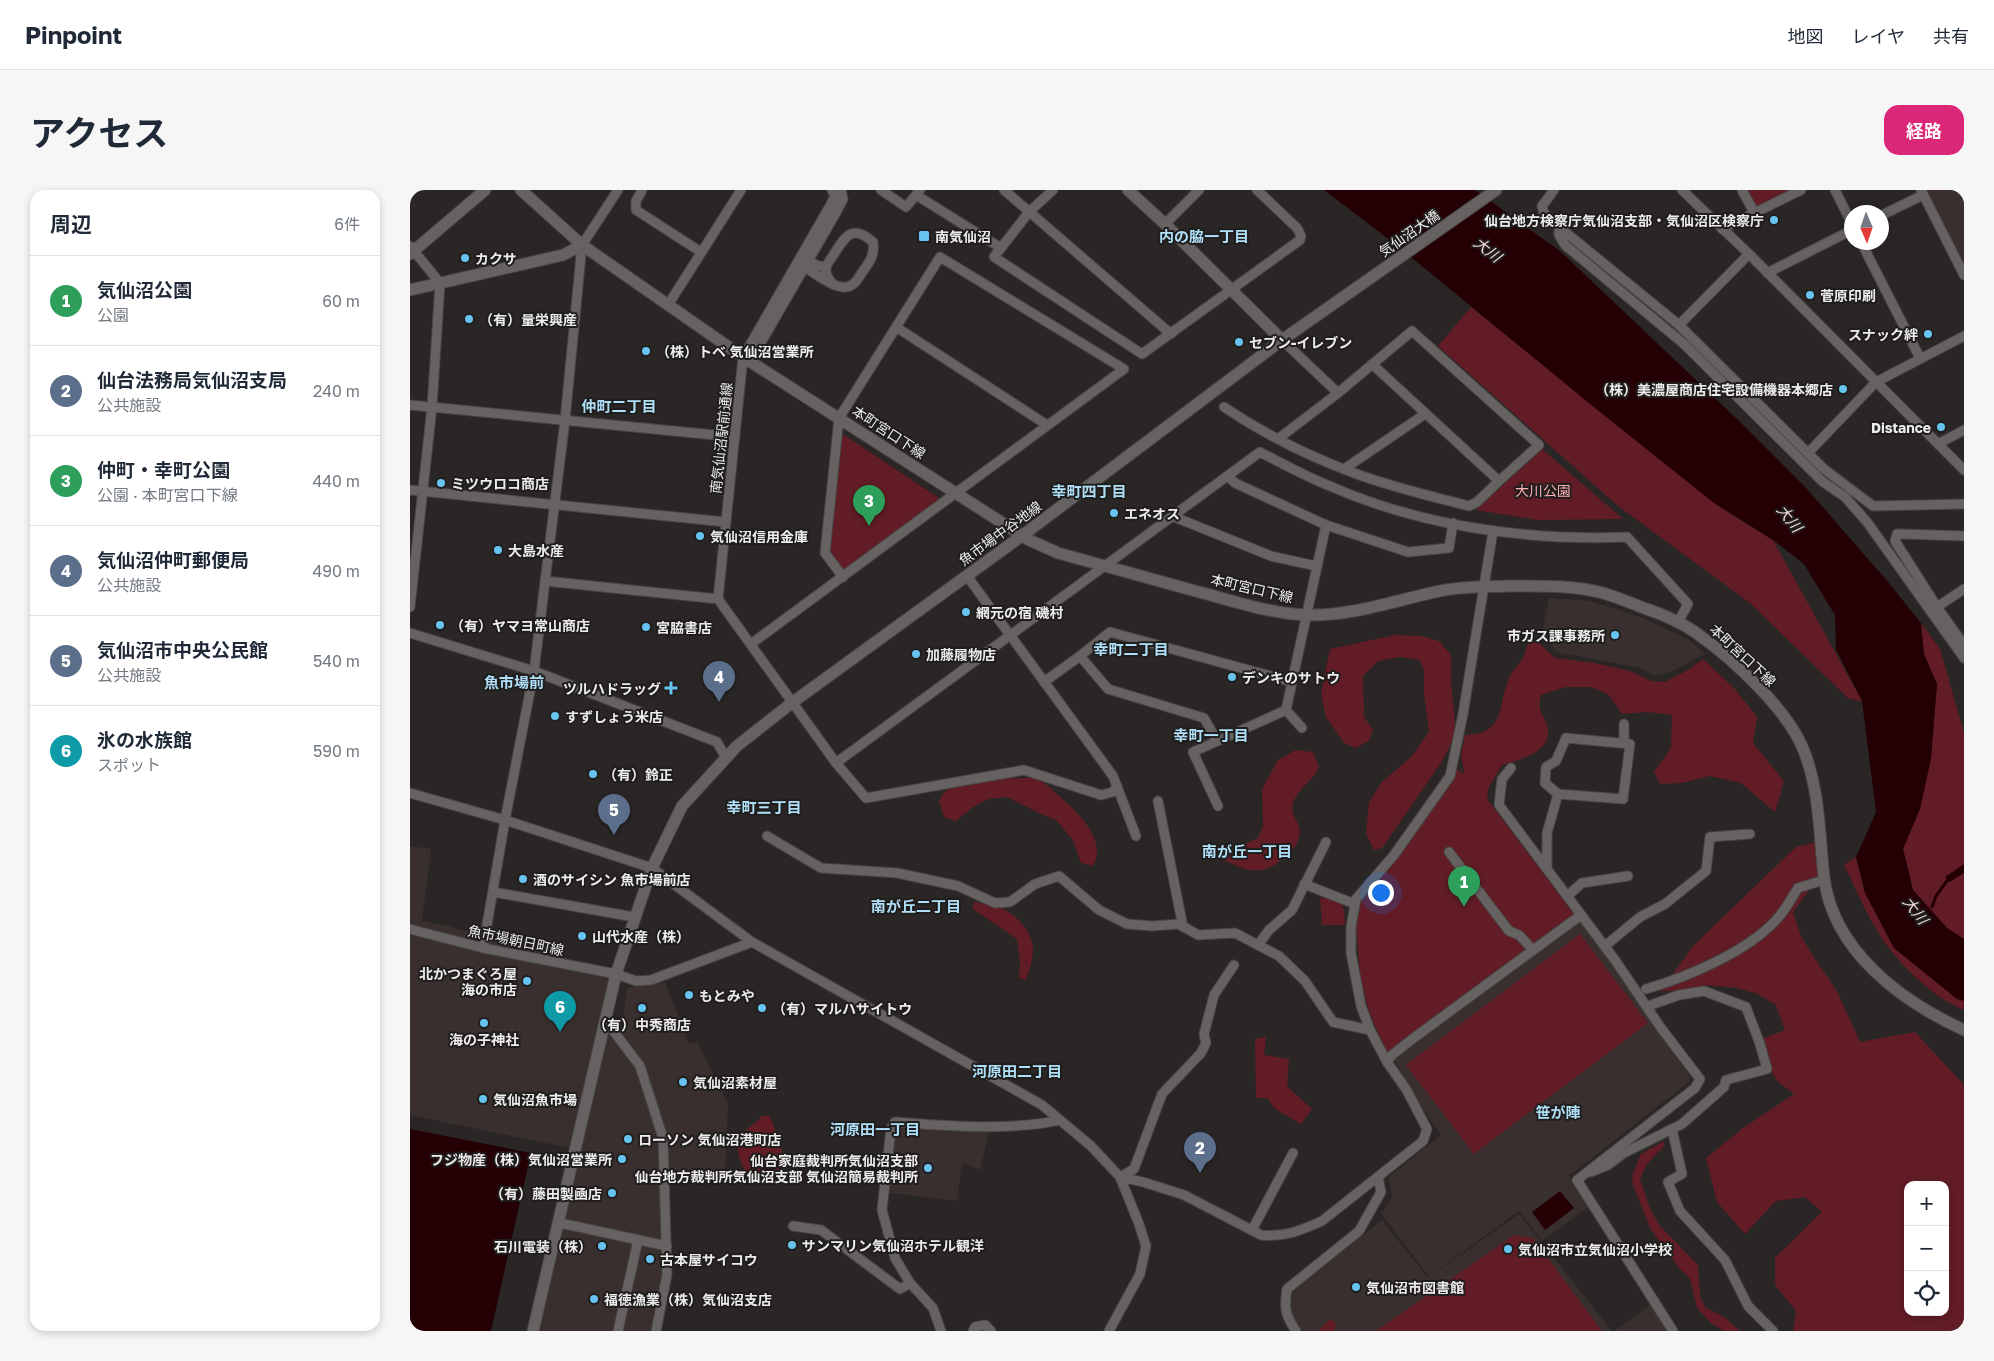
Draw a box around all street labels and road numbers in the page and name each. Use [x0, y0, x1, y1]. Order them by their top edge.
street label: 気仙沼大橋 [1375, 206, 1443, 260]
street label: 南気仙沼駅前通線 [707, 381, 735, 495]
street label: 本町宮口下線 [849, 402, 929, 462]
street label: 魚市場中谷地線 [955, 497, 1045, 569]
street label: 本町宮口下線 [1209, 570, 1295, 606]
street label: 本町宮口下線 [1706, 620, 1780, 690]
street label: 魚市場朝日町線 [466, 921, 566, 959]

